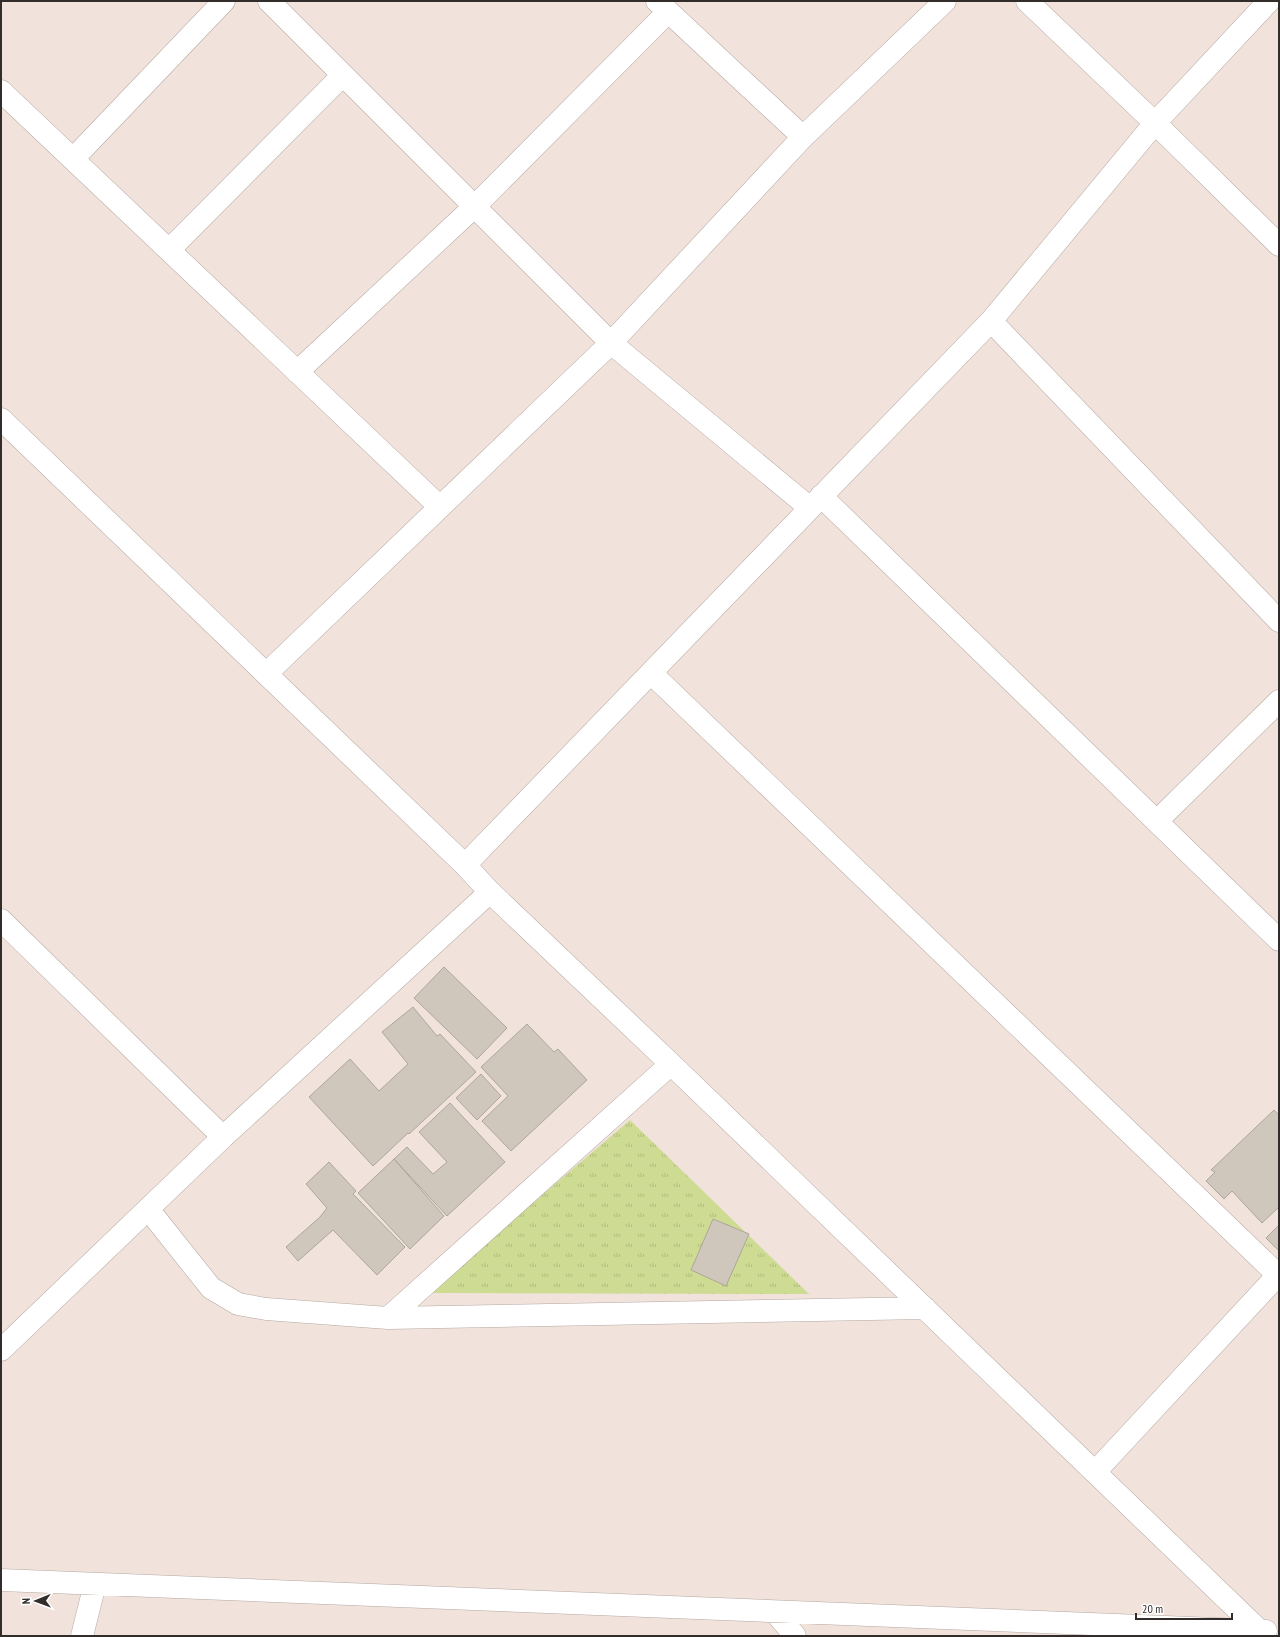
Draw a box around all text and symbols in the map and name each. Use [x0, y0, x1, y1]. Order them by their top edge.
north arrow [16, 1581, 56, 1621]
scale bar [1136, 1595, 1232, 1621]
text: N [19, 1598, 33, 1604]
text: 20 m [1142, 1601, 1163, 1616]

